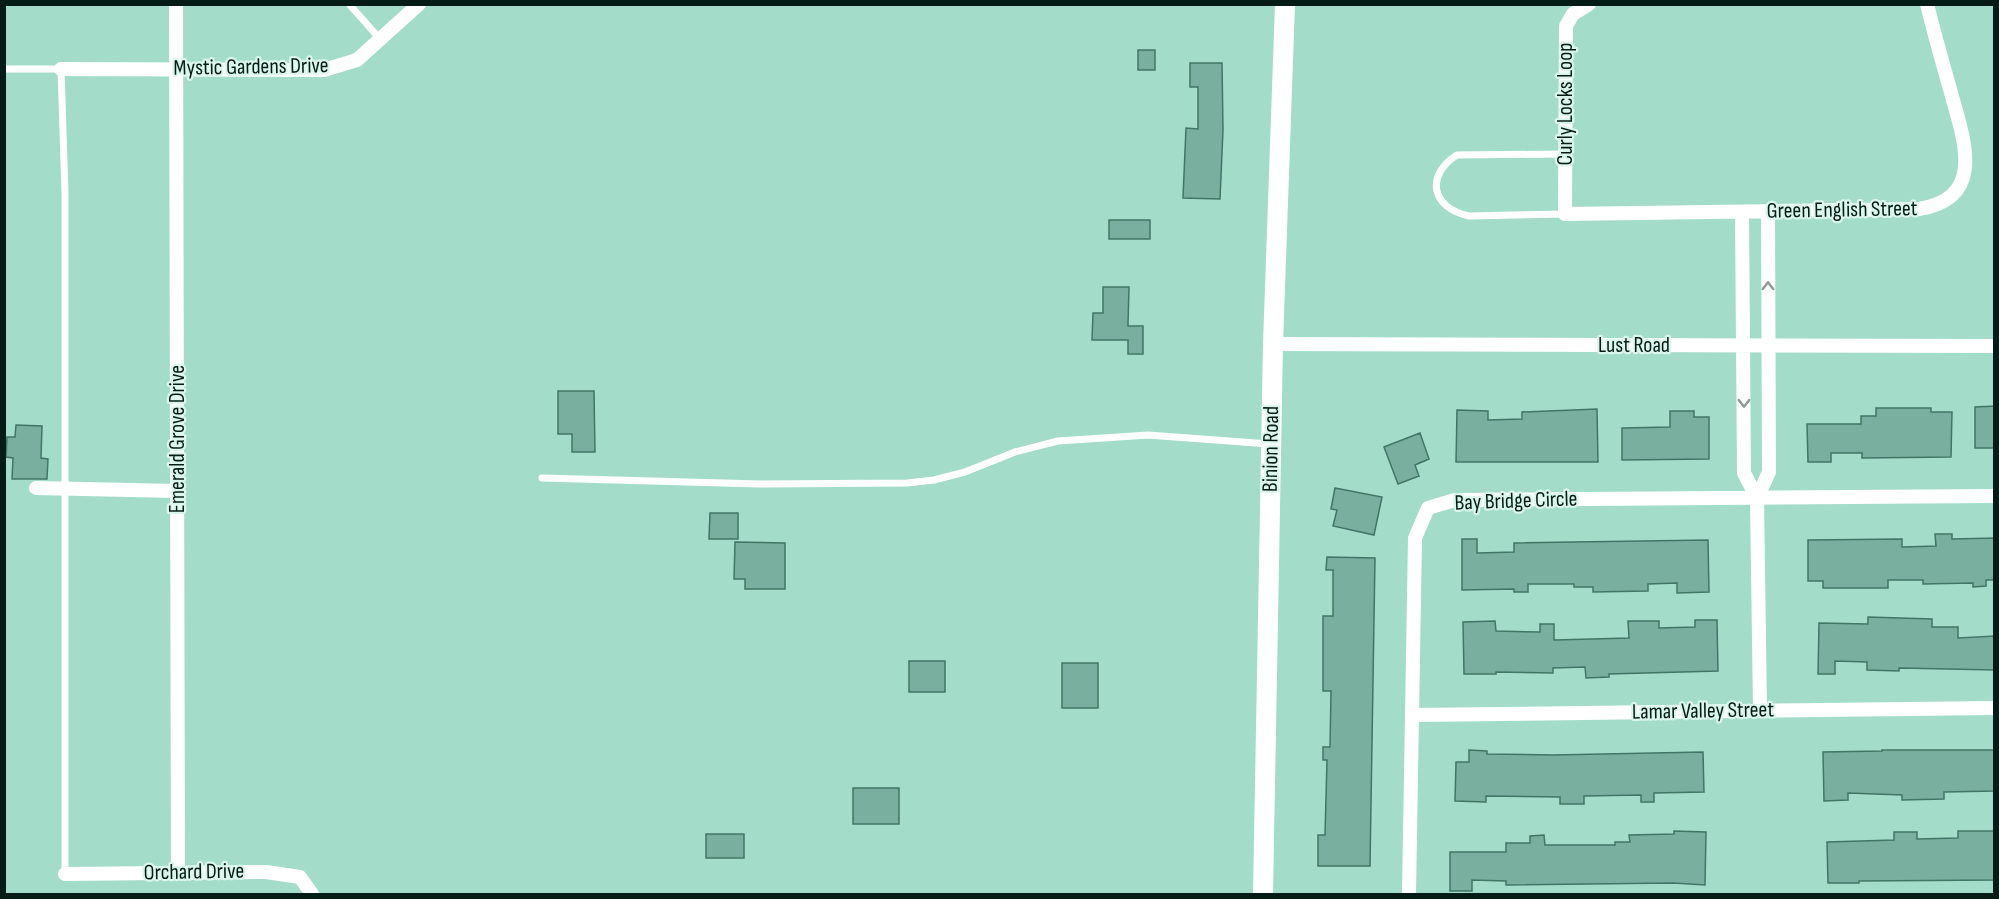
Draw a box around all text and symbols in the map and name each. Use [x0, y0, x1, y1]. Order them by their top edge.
street label: Curly Locks Loop [1552, 43, 1579, 165]
street label: Mystic Gardens Drive [173, 52, 329, 82]
street label: Green English Street [1766, 195, 1918, 225]
one-way arrow [1762, 282, 1774, 291]
street label: Lust Road [1598, 332, 1670, 359]
street label: Emerald Grove Drive [164, 365, 191, 513]
one-way arrow [1738, 398, 1750, 407]
street label: Binion Road [1257, 406, 1285, 492]
street label: Bay Bridge Circle [1454, 485, 1578, 517]
street label: Lamar Valley Street [1632, 696, 1775, 726]
street label: Orchard Drive [143, 858, 245, 886]

